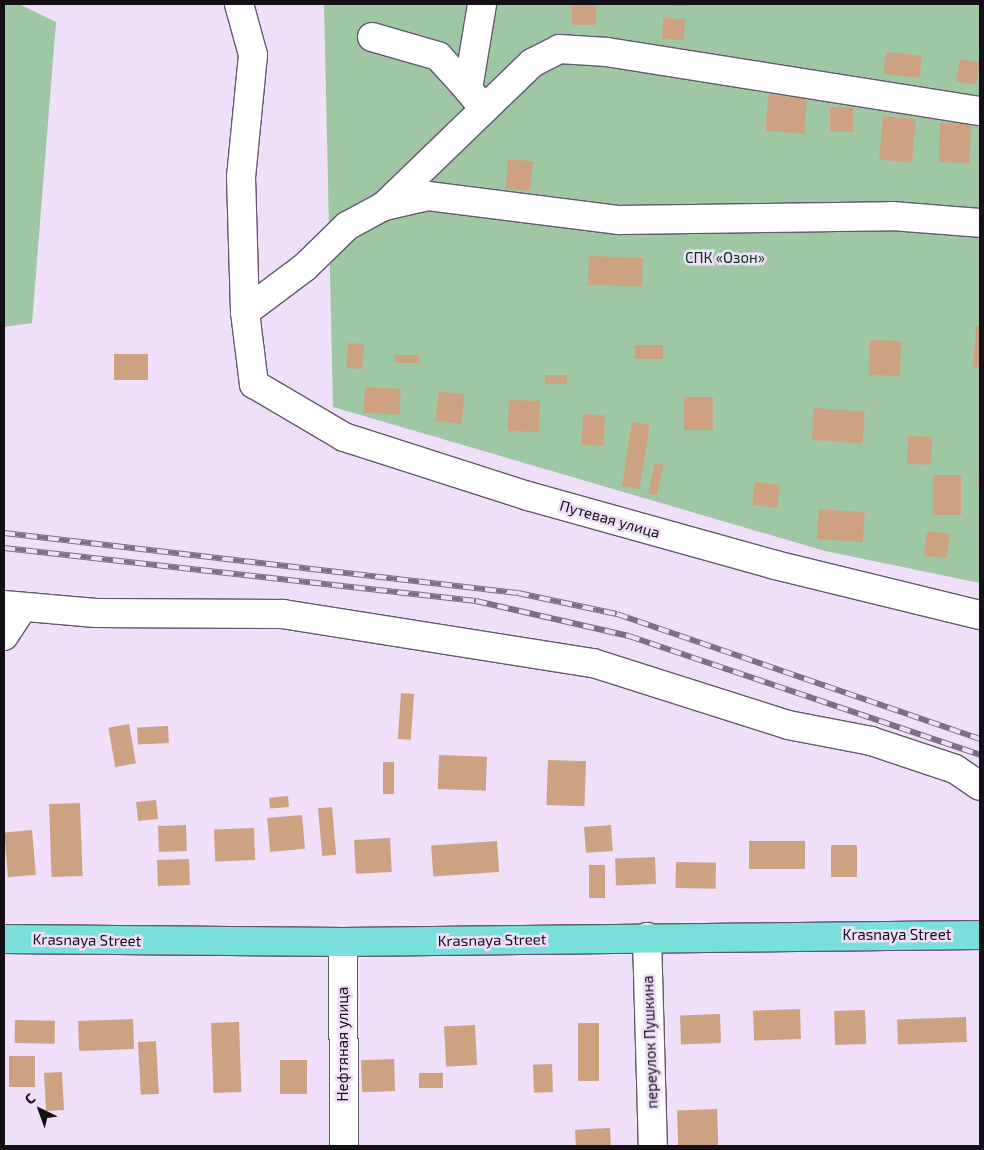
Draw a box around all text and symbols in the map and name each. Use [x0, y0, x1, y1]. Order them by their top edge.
park label: СПК «Озон» [685, 249, 765, 267]
street label: Путевая улица [558, 496, 662, 542]
street label: Krasnaya Street [843, 926, 951, 944]
street label: Krasnaya Street [32, 930, 142, 950]
street label: Krasnaya Street [437, 930, 547, 950]
street label: переулок Пушкина [639, 975, 661, 1109]
street label: Нефтяная улица [334, 987, 352, 1101]
north arrow [15, 1085, 65, 1135]
text: С [21, 1089, 38, 1108]

